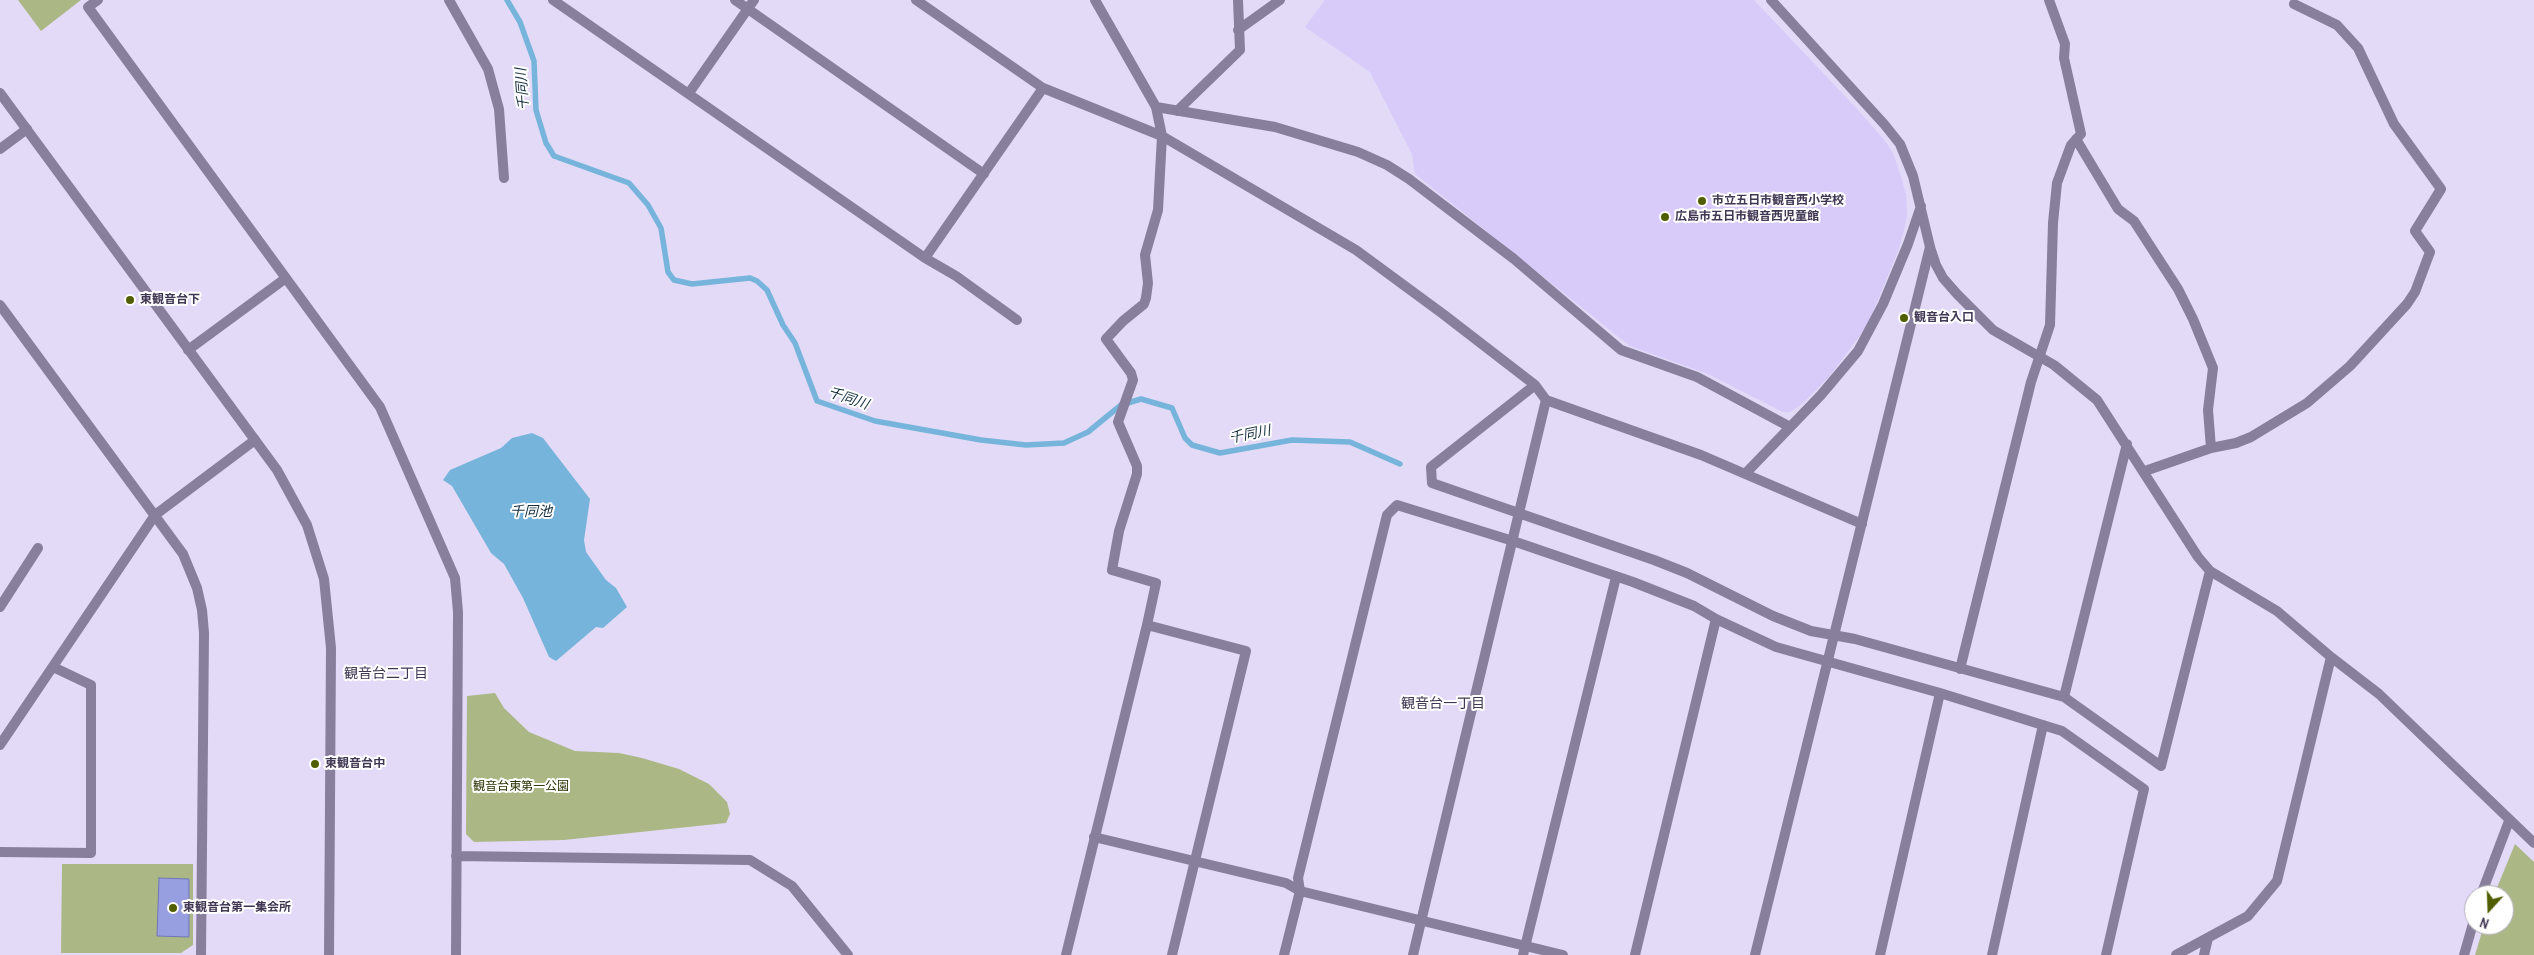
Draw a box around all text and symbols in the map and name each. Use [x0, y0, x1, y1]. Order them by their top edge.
water label: 千同川 [513, 67, 533, 111]
place label: 市立五日市観音西小学校 [1712, 194, 1844, 208]
marker: 市立五日市観音西小学校 [1696, 195, 1708, 207]
place label: 広島市五日市観音西児童館 [1675, 210, 1819, 224]
marker: 広島市五日市観音西児童館 [1659, 211, 1671, 223]
place label: 東観音台下 [140, 293, 200, 307]
marker: 東観音台下 [124, 294, 136, 306]
place label: 観音台入口 [1914, 311, 1974, 325]
marker: 観音台入口 [1898, 312, 1910, 324]
water label: 千同川 [825, 384, 871, 414]
water label: 千同川 [1228, 423, 1272, 447]
water label: 千同池 [510, 504, 552, 520]
district label: 観音台二丁目 [344, 666, 428, 682]
district label: 観音台一丁目 [1401, 696, 1485, 712]
place label: 東観音台中 [325, 757, 385, 771]
marker: 東観音台中 [309, 758, 321, 770]
park label: 観音台東第一公園 [473, 780, 569, 794]
north arrow [2464, 885, 2514, 935]
place label: 東観音台第一集会所 [183, 901, 291, 915]
marker: 東観音台第一集会所 [167, 902, 179, 914]
text: N [2477, 913, 2491, 933]

